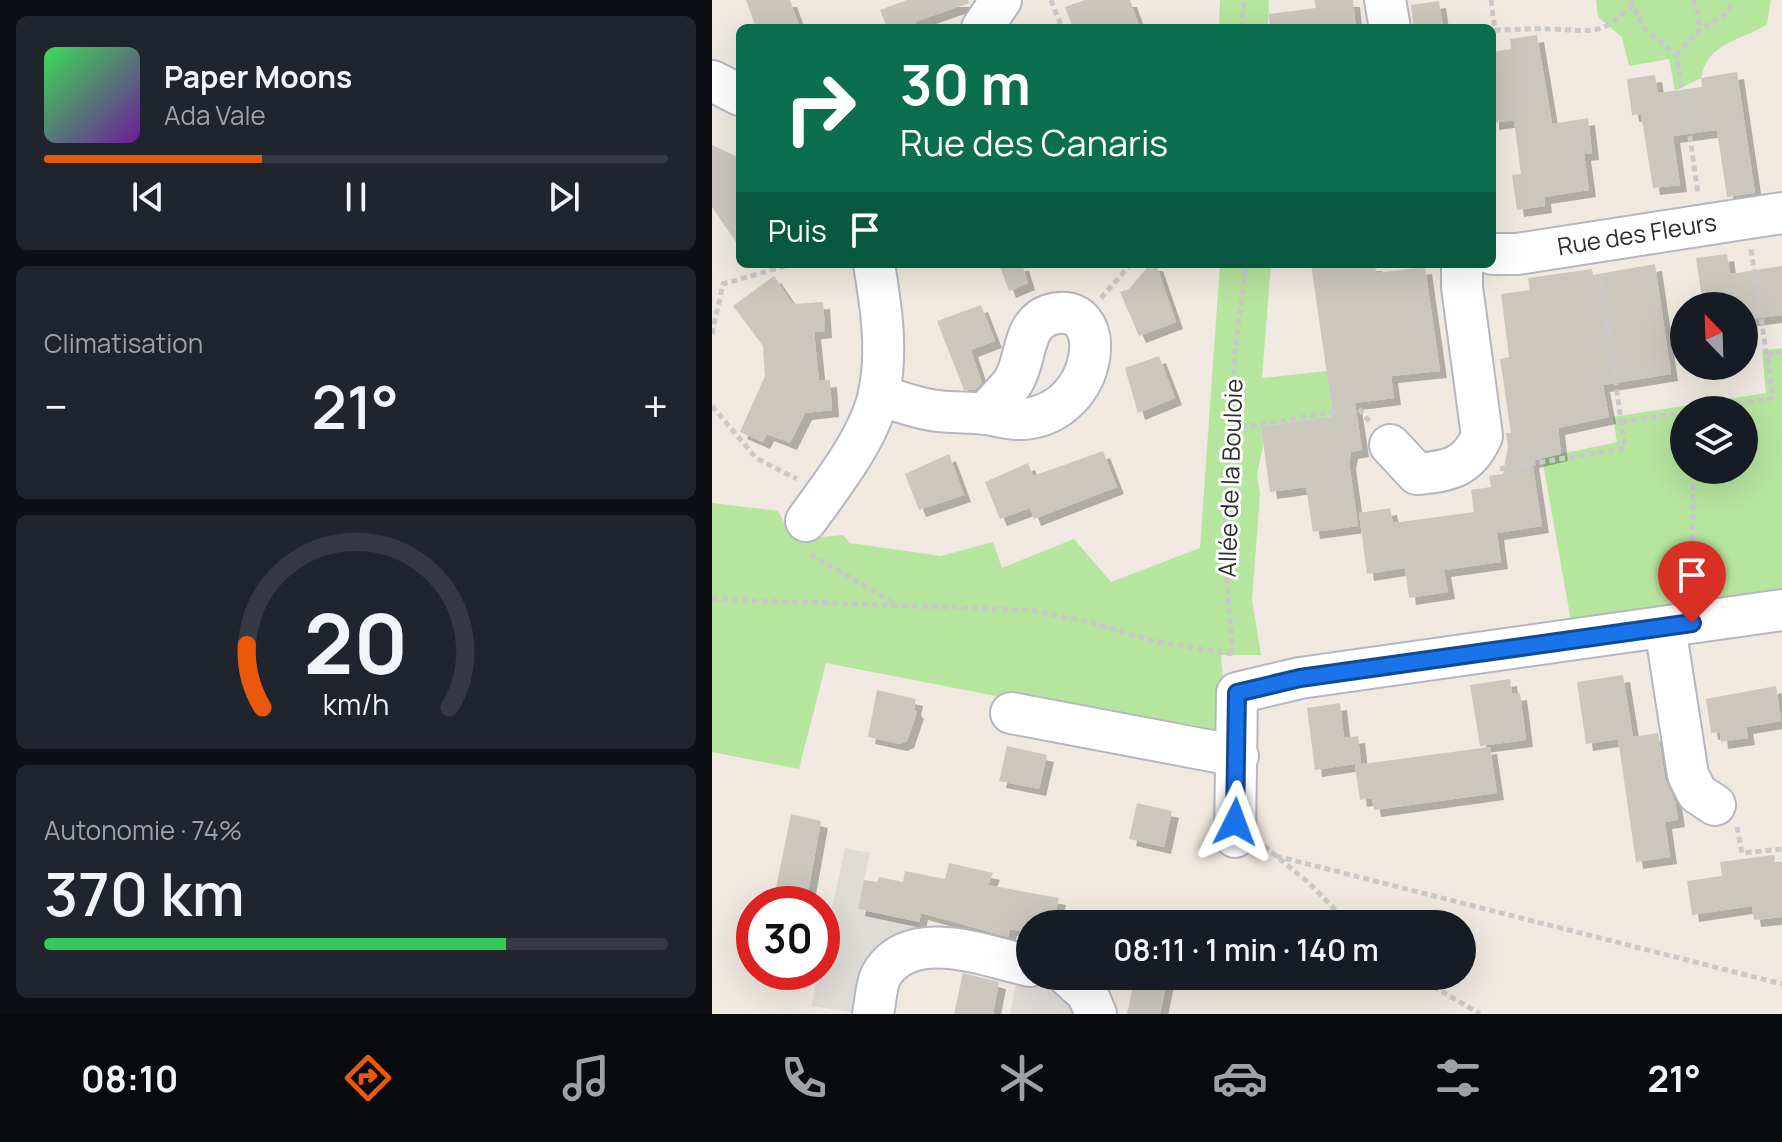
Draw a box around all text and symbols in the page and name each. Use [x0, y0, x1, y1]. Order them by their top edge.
text: 30 m [900, 45, 1031, 122]
text: Paper Moons [164, 56, 352, 97]
icon: right [768, 56, 872, 160]
text: Ada Vale [164, 97, 266, 133]
text: Rue des Canaris [900, 118, 1168, 167]
icon: previous [126, 175, 170, 219]
icon: pause [334, 175, 378, 219]
icon: next [542, 175, 586, 219]
street label: Rue des Fleurs [1555, 205, 1719, 262]
icon: arrive [843, 208, 887, 252]
text: Puis [768, 210, 827, 251]
north arrow [1670, 292, 1758, 380]
map controls [1670, 292, 1758, 484]
text: Climatisation [44, 325, 203, 361]
text: 21° [311, 365, 399, 447]
text: − [44, 376, 68, 436]
text: + [643, 376, 668, 436]
street label: Allée de la Bouloie [1210, 378, 1249, 578]
button: layers [1670, 396, 1758, 484]
pin [1658, 541, 1726, 623]
icon: arrive [1670, 553, 1714, 597]
text: 20 [304, 584, 408, 698]
text: km/h [323, 685, 389, 724]
position arrow [1193, 780, 1277, 864]
text: Autonomie · 74% [44, 812, 242, 848]
text: 370 km [44, 852, 245, 934]
speed limit sign: 30 [736, 886, 840, 990]
text: 08:11 · 1 min · 140 m [1113, 929, 1379, 970]
icon: directions [340, 1050, 396, 1106]
icon: music [558, 1050, 614, 1106]
icon: phone [776, 1050, 832, 1106]
icon: climate [994, 1050, 1050, 1106]
icon: car [1212, 1050, 1268, 1106]
icon: filters [1430, 1050, 1486, 1106]
text: 08:10 [81, 1054, 178, 1103]
text: 21° [1648, 1054, 1701, 1103]

